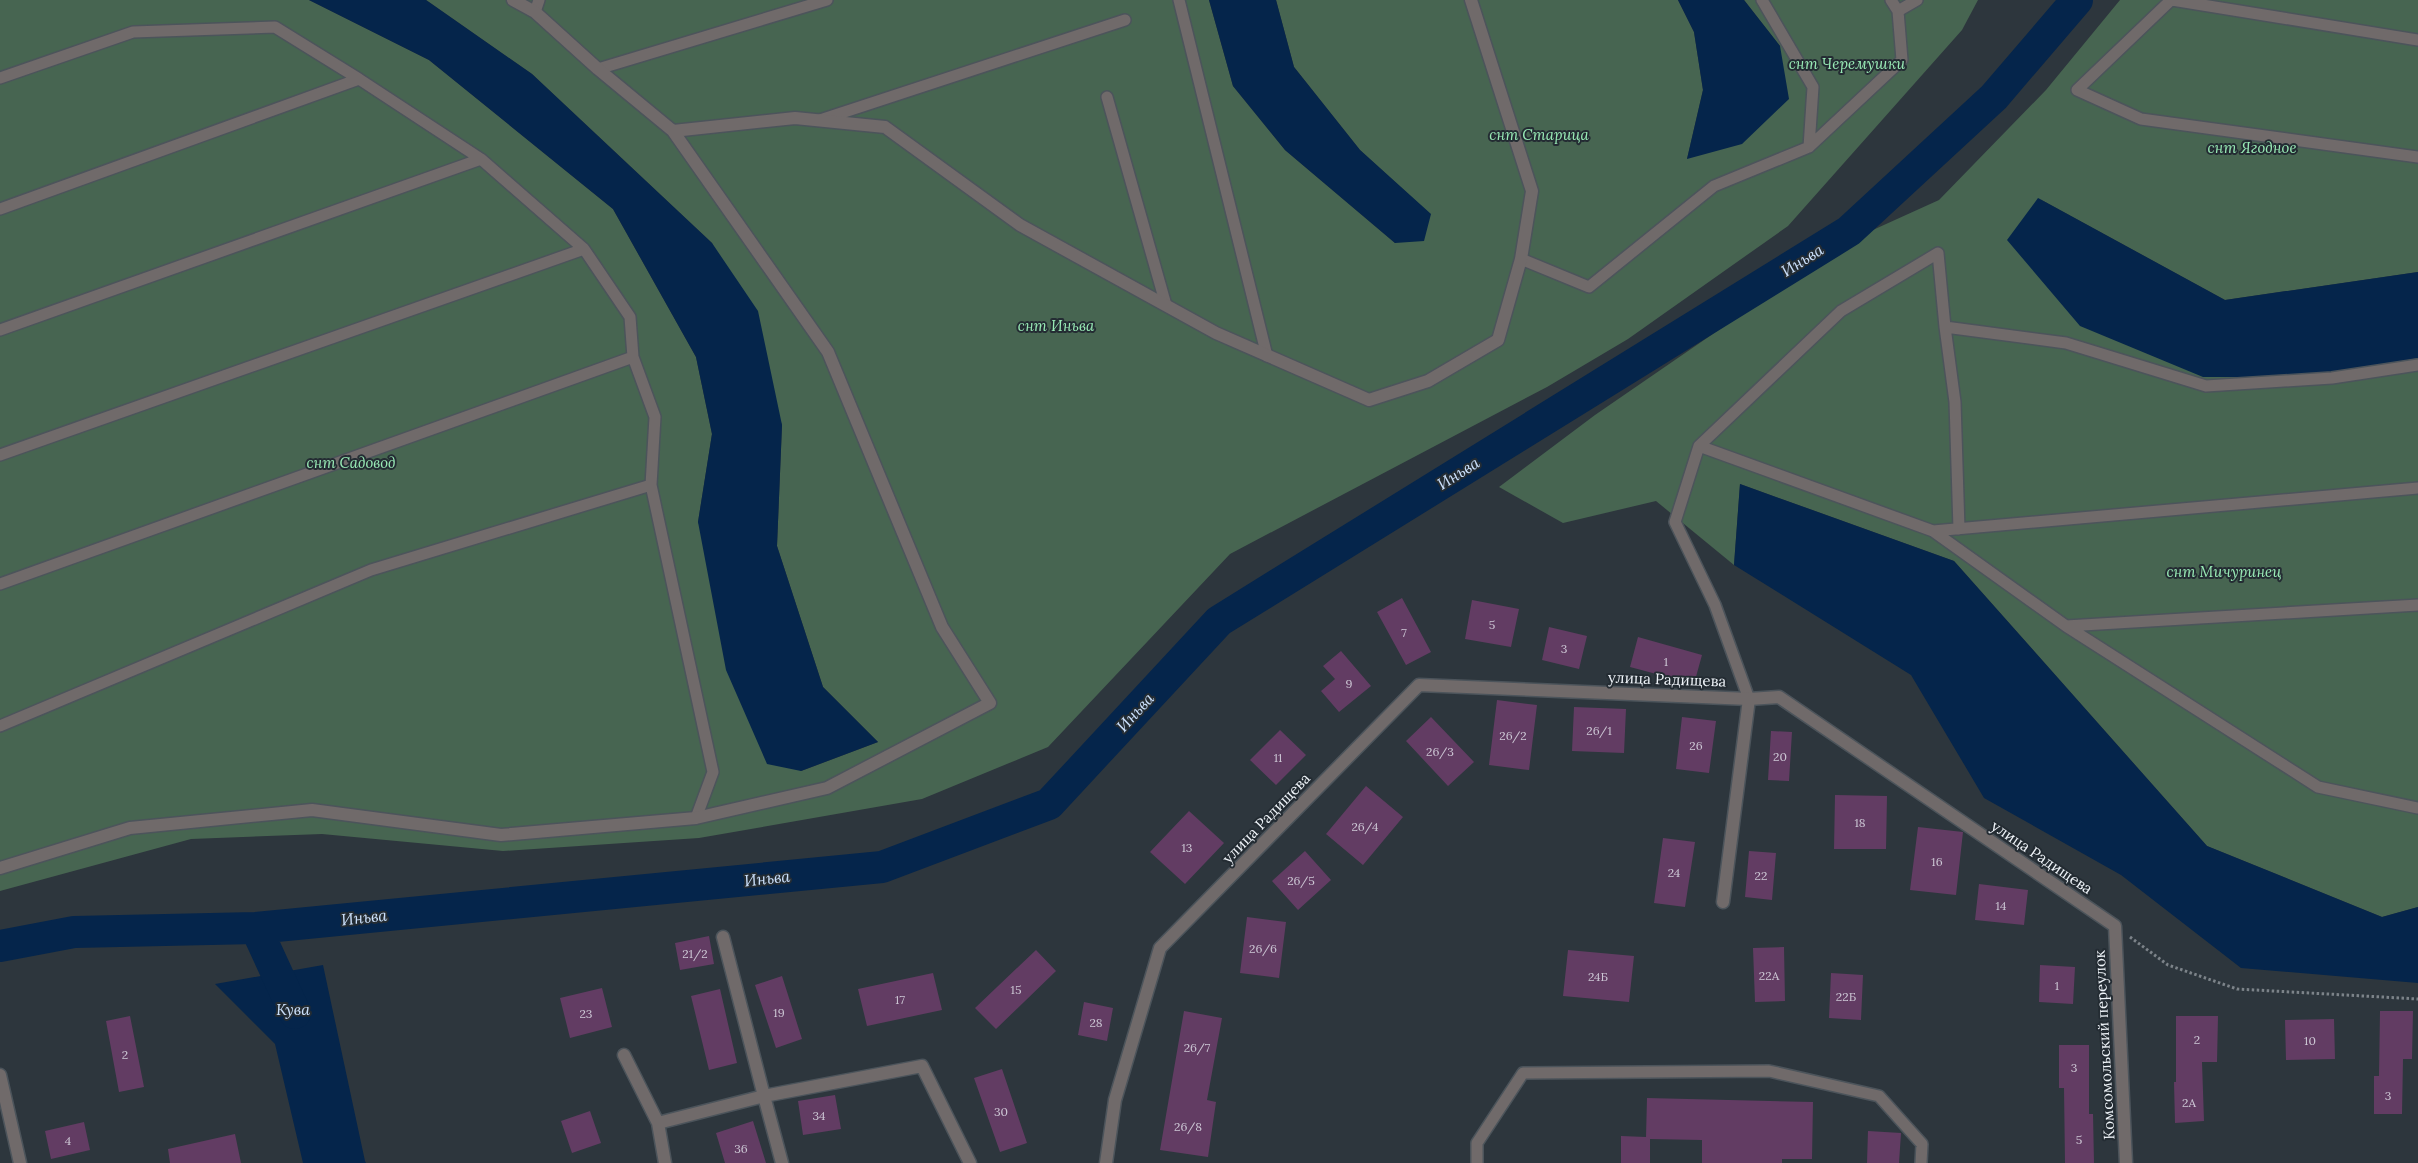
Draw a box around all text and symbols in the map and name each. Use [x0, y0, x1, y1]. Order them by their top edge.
park label: снт Черемушки [1789, 54, 1905, 73]
park label: снт Старица [1489, 125, 1590, 144]
park label: снт Ягодное [2207, 138, 2297, 157]
water label: Иньва [1777, 239, 1827, 281]
park label: снт Иньва [1018, 316, 1095, 335]
water label: Иньва [1433, 452, 1483, 494]
park label: снт Садовод [306, 453, 396, 472]
park label: снт Мичуринец [2167, 562, 2281, 581]
house number: 5 [1489, 617, 1495, 632]
house number: 7 [1401, 625, 1407, 640]
house number: 3 [1561, 641, 1568, 656]
house number: 1 [1664, 654, 1668, 669]
street label: улица Радищева [1607, 667, 1727, 691]
house number: 9 [1346, 676, 1353, 691]
water label: Иньва [1112, 688, 1158, 736]
house number: 26/1 [1586, 723, 1612, 739]
house number: 26/2 [1499, 728, 1527, 744]
house number: 26 [1689, 738, 1703, 753]
house number: 26/3 [1426, 744, 1454, 760]
house number: 20 [1773, 749, 1787, 764]
house number: 11 [1274, 750, 1282, 765]
street label: улица Радищева [1218, 769, 1314, 867]
house number: 18 [1854, 815, 1866, 830]
street label: улица Радищева [1988, 816, 2097, 898]
house number: 26/4 [1351, 819, 1379, 835]
house number: 13 [1181, 840, 1193, 855]
house number: 16 [1931, 854, 1943, 869]
house number: 24 [1668, 865, 1681, 880]
water label: Иньва [743, 866, 791, 890]
house number: 22 [1755, 868, 1767, 883]
house number: 26/5 [1287, 873, 1315, 889]
house number: 14 [1996, 898, 2007, 913]
water label: Иньва [340, 905, 388, 929]
house number: 26/6 [1249, 941, 1277, 957]
house number: 21/2 [682, 946, 708, 962]
street label: Комсомольский переулок [2090, 950, 2118, 1140]
house number: 22А [1759, 968, 1780, 983]
house number: 24Б [1588, 969, 1608, 984]
house number: 1 [2055, 978, 2059, 993]
house number: 15 [1011, 982, 1021, 997]
house number: 22Б [1836, 989, 1856, 1004]
house number: 17 [895, 992, 905, 1007]
water label: Кува [276, 999, 310, 1019]
house number: 19 [773, 1005, 785, 1020]
house number: 23 [580, 1006, 593, 1021]
house number: 28 [1089, 1015, 1103, 1030]
house number: 2 [2194, 1032, 2200, 1047]
house number: 10 [2304, 1033, 2316, 1048]
house number: 26/7 [1184, 1040, 1211, 1056]
house number: 2 [122, 1047, 128, 1062]
house number: 3 [2071, 1060, 2078, 1075]
house number: 3 [2385, 1088, 2392, 1103]
house number: 2А [2182, 1095, 2196, 1110]
house number: 30 [994, 1104, 1008, 1119]
house number: 34 [812, 1108, 826, 1123]
house number: 26/8 [1174, 1119, 1202, 1135]
house number: 5 [2076, 1132, 2082, 1147]
house number: 4 [65, 1133, 72, 1148]
house number: 36 [734, 1141, 748, 1156]

